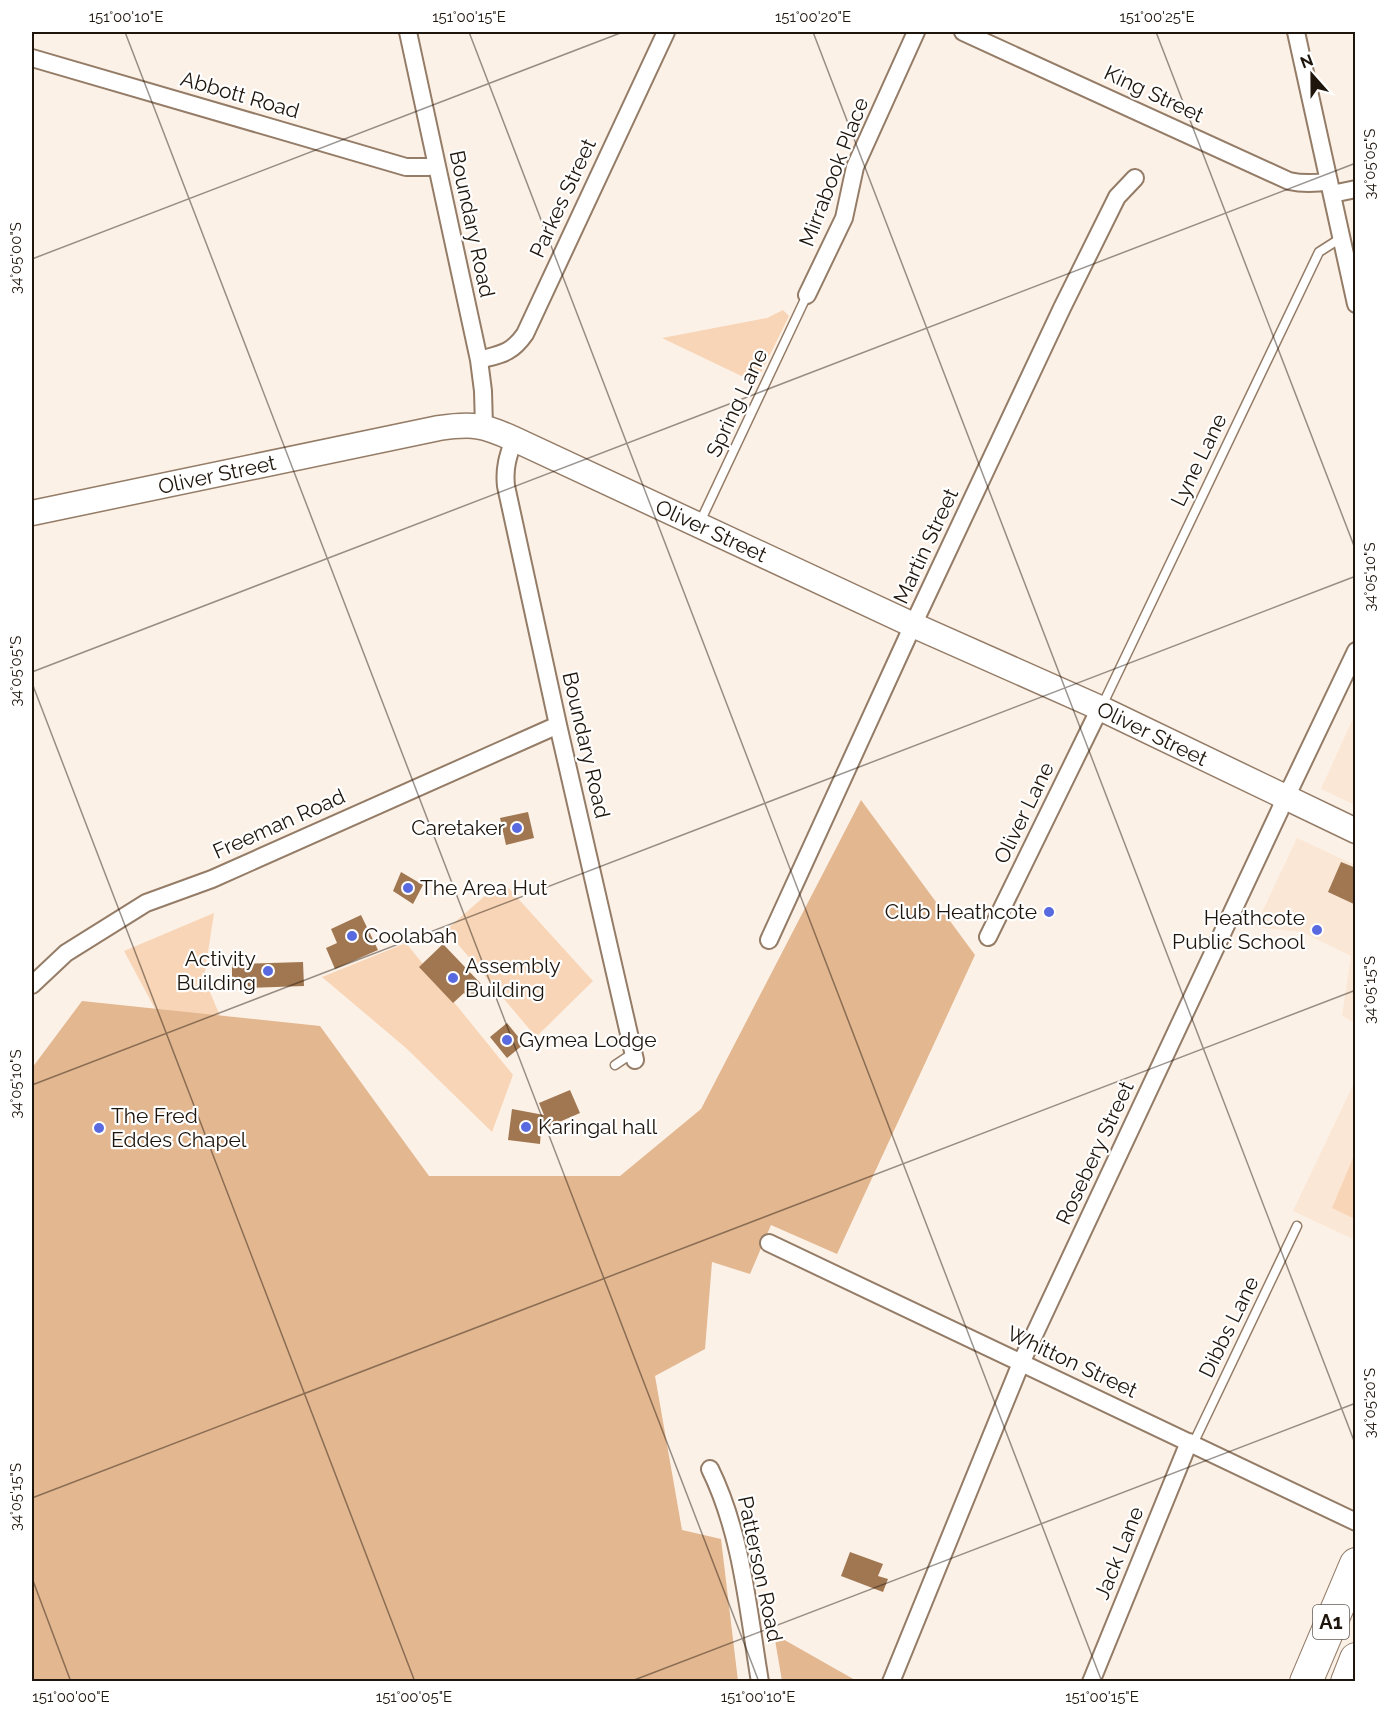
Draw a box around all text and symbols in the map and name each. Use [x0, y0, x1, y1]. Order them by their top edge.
text: 151°00'10"E [89, 8, 163, 26]
text: 151°00'15"E [432, 8, 506, 26]
text: 151°00'20"E [775, 8, 851, 26]
text: 151°00'25"E [1119, 8, 1195, 26]
north arrow [1282, 45, 1342, 105]
text: N [1298, 50, 1316, 73]
street label: King Street [1100, 60, 1208, 127]
street label: Abbott Road [178, 66, 302, 123]
street label: Mirrabook Place [794, 94, 873, 250]
text: 34°05'05"S [1361, 129, 1379, 199]
street label: Parkes Street [524, 134, 601, 261]
street label: Boundary Road [445, 148, 500, 300]
text: 34°05'00"S [7, 222, 25, 294]
street label: Spring Lane [701, 345, 772, 461]
street label: Lyne Lane [1165, 409, 1232, 510]
street label: Oliver Street [156, 450, 278, 499]
street label: Martin Street [888, 484, 963, 608]
street label: Oliver Street [652, 494, 771, 567]
text: 34°05'10"S [1361, 542, 1379, 612]
text: 34°05'05"S [7, 636, 25, 706]
street label: Boundary Road [557, 669, 615, 821]
street label: Oliver Street [1093, 696, 1211, 771]
street label: Oliver Lane [988, 758, 1059, 868]
street label: Freeman Road [209, 783, 349, 864]
place label: Caretaker [411, 815, 506, 840]
marker: Caretaker [510, 821, 524, 835]
place label: The Area Hut [420, 875, 547, 900]
marker: The Area Hut [401, 881, 415, 895]
place label: Club Heathcote [885, 899, 1037, 924]
marker: Club Heathcote [1042, 905, 1056, 919]
place label: Heathcote Public School [1172, 905, 1305, 954]
place label: Coolabah [364, 923, 457, 948]
marker: Heathcote Public School [1310, 923, 1324, 937]
marker: Coolabah [345, 929, 359, 943]
place label: Activity Building [176, 946, 256, 995]
place label: Assembly Building [465, 953, 561, 1002]
text: 34°05'15"S [1361, 956, 1379, 1024]
marker: Activity Building [261, 964, 275, 978]
marker: Assembly Building [446, 971, 460, 985]
place label: Gymea Lodge [519, 1027, 657, 1052]
marker: Gymea Lodge [500, 1033, 514, 1047]
text: 34°05'10"S [7, 1049, 25, 1119]
street label: Rosebery Street [1050, 1077, 1139, 1228]
place label: The Fred Eddes Chapel [111, 1103, 247, 1152]
place label: Karingal hall [538, 1114, 657, 1139]
marker: Karingal hall [519, 1120, 533, 1134]
marker: The Fred Eddes Chapel [92, 1121, 106, 1135]
street label: Dibbs Lane [1193, 1272, 1264, 1381]
street label: Whitton Street [1003, 1320, 1141, 1403]
text: 34°05'20"S [1361, 1368, 1379, 1438]
text: 34°05'15"S [7, 1463, 25, 1531]
street label: Patterson Road [733, 1494, 788, 1644]
street label: Jack Lane [1089, 1503, 1148, 1603]
road number: A1 [1313, 1605, 1349, 1639]
text: 151°00'00"E [32, 1688, 110, 1706]
text: 151°00'05"E [376, 1688, 452, 1706]
text: 151°00'10"E [721, 1688, 795, 1706]
text: 151°00'15"E [1065, 1688, 1139, 1706]

